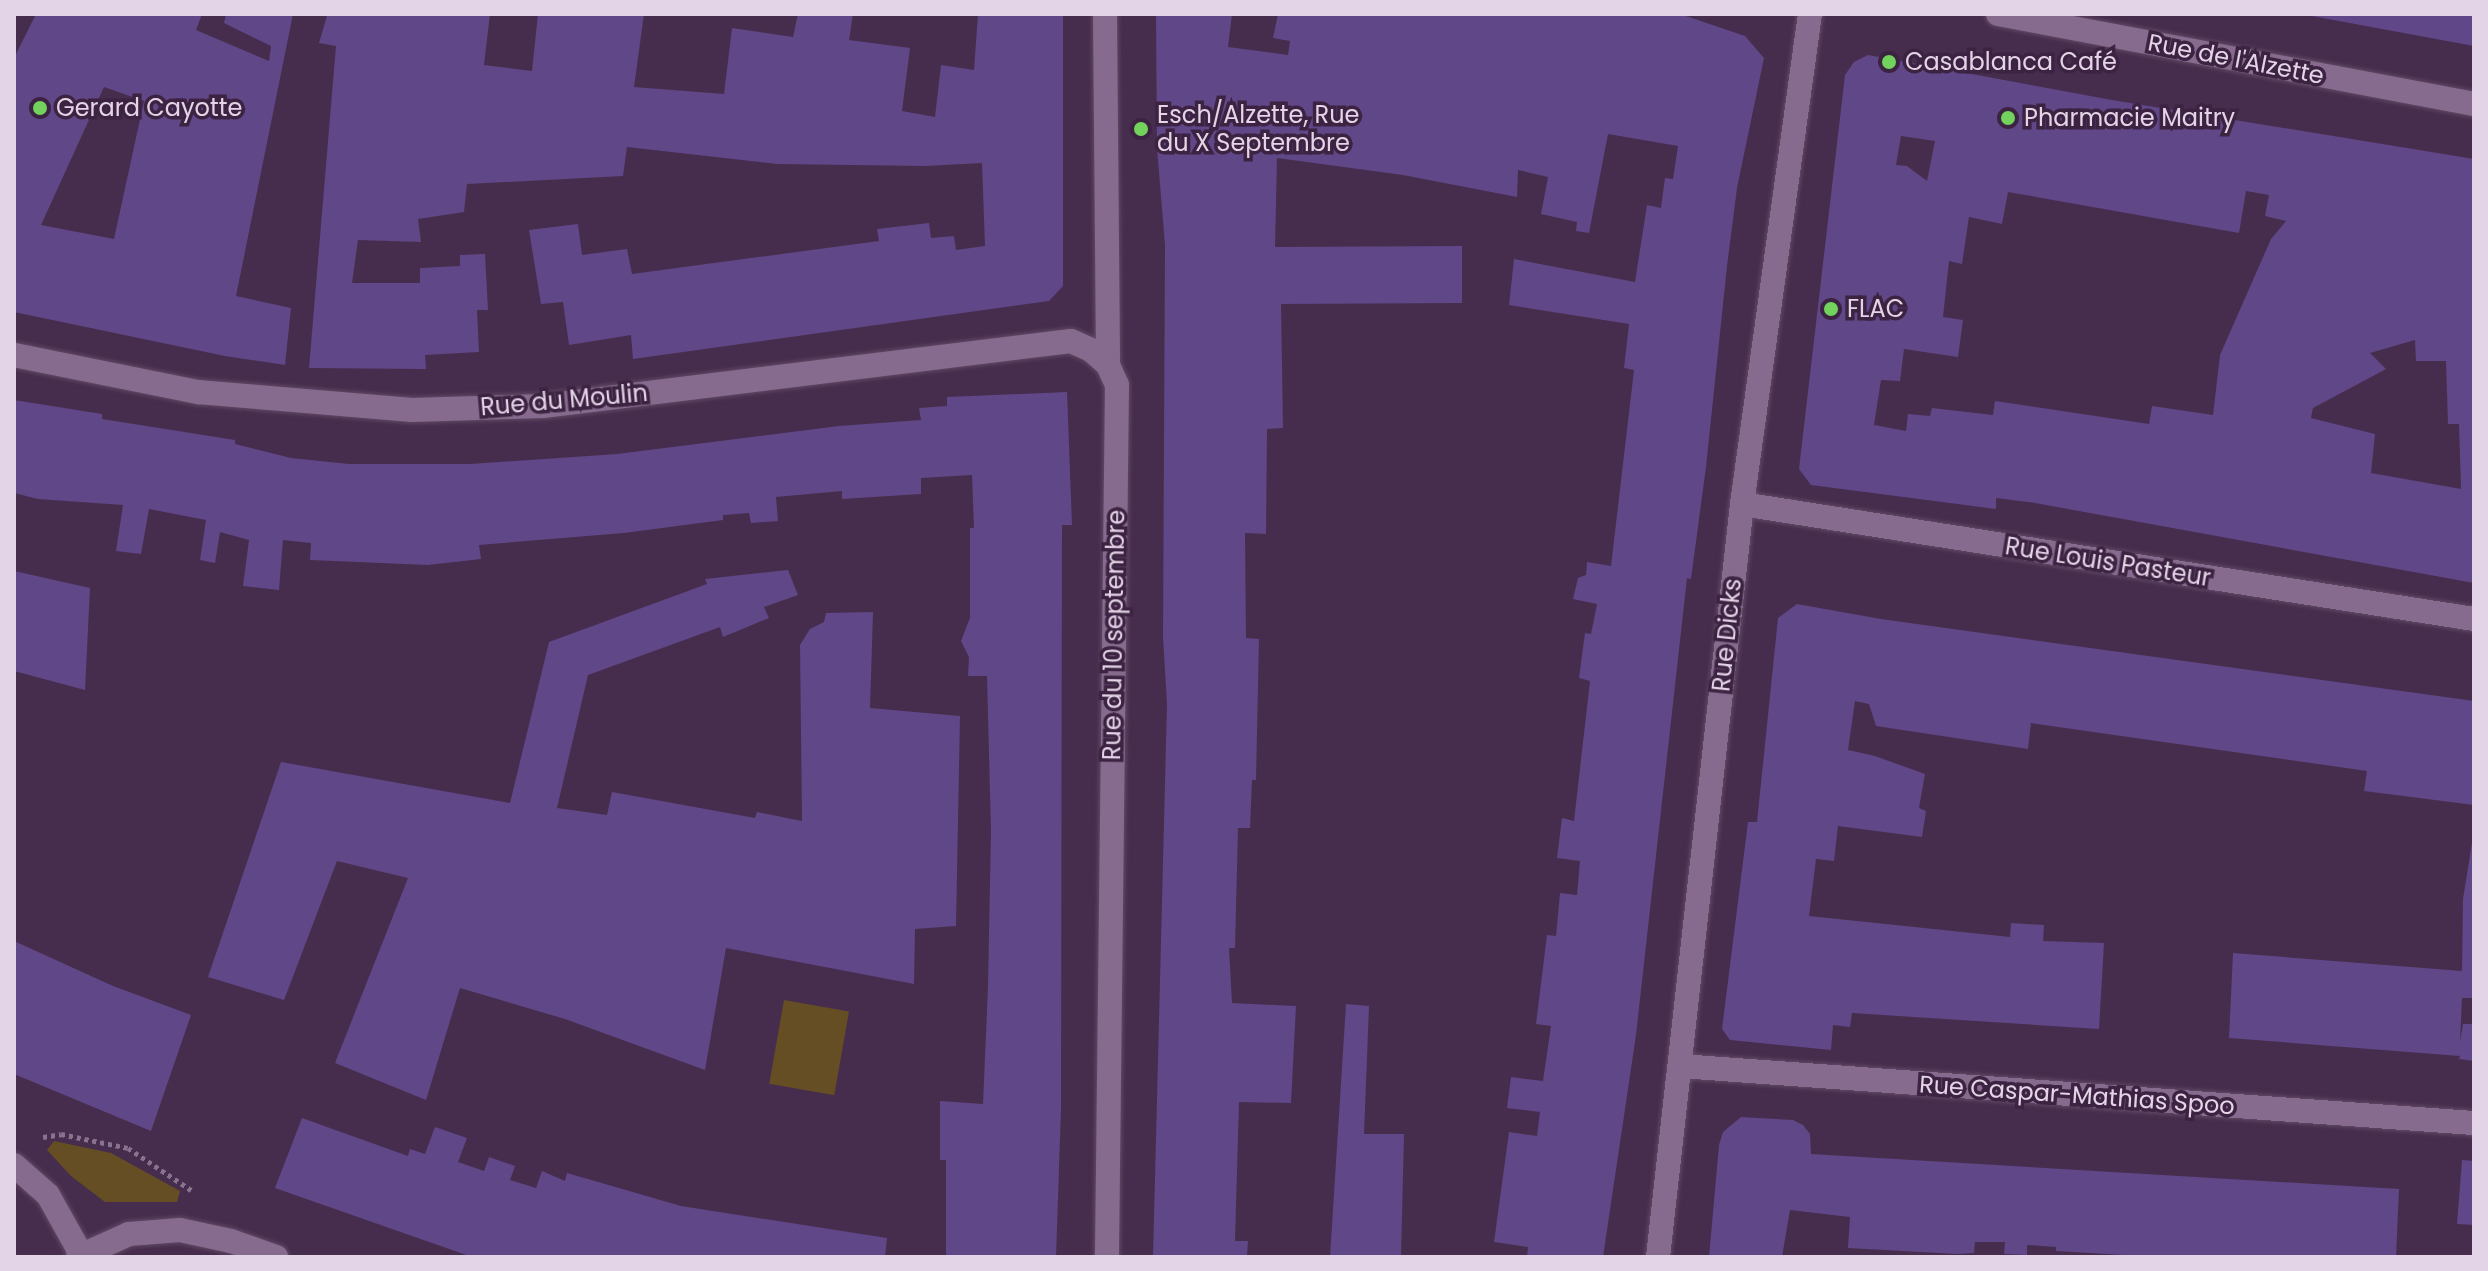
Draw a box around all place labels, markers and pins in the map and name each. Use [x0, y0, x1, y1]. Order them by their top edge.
place label: Casablanca Café [1905, 48, 2117, 76]
marker: Casablanca Café [1880, 53, 1898, 71]
place label: Gerard Cayotte [56, 94, 242, 122]
marker: Gerard Cayotte [31, 99, 49, 117]
place label: Esch/Alzette, Rue du X Septembre [1157, 101, 1359, 157]
place label: Pharmacie Maitry [2024, 104, 2235, 132]
marker: Pharmacie Maitry [1999, 109, 2017, 127]
marker: Esch/Alzette, Rue du X Septembre [1132, 120, 1150, 138]
place label: FLAC [1847, 295, 1904, 323]
marker: FLAC [1822, 300, 1840, 318]

